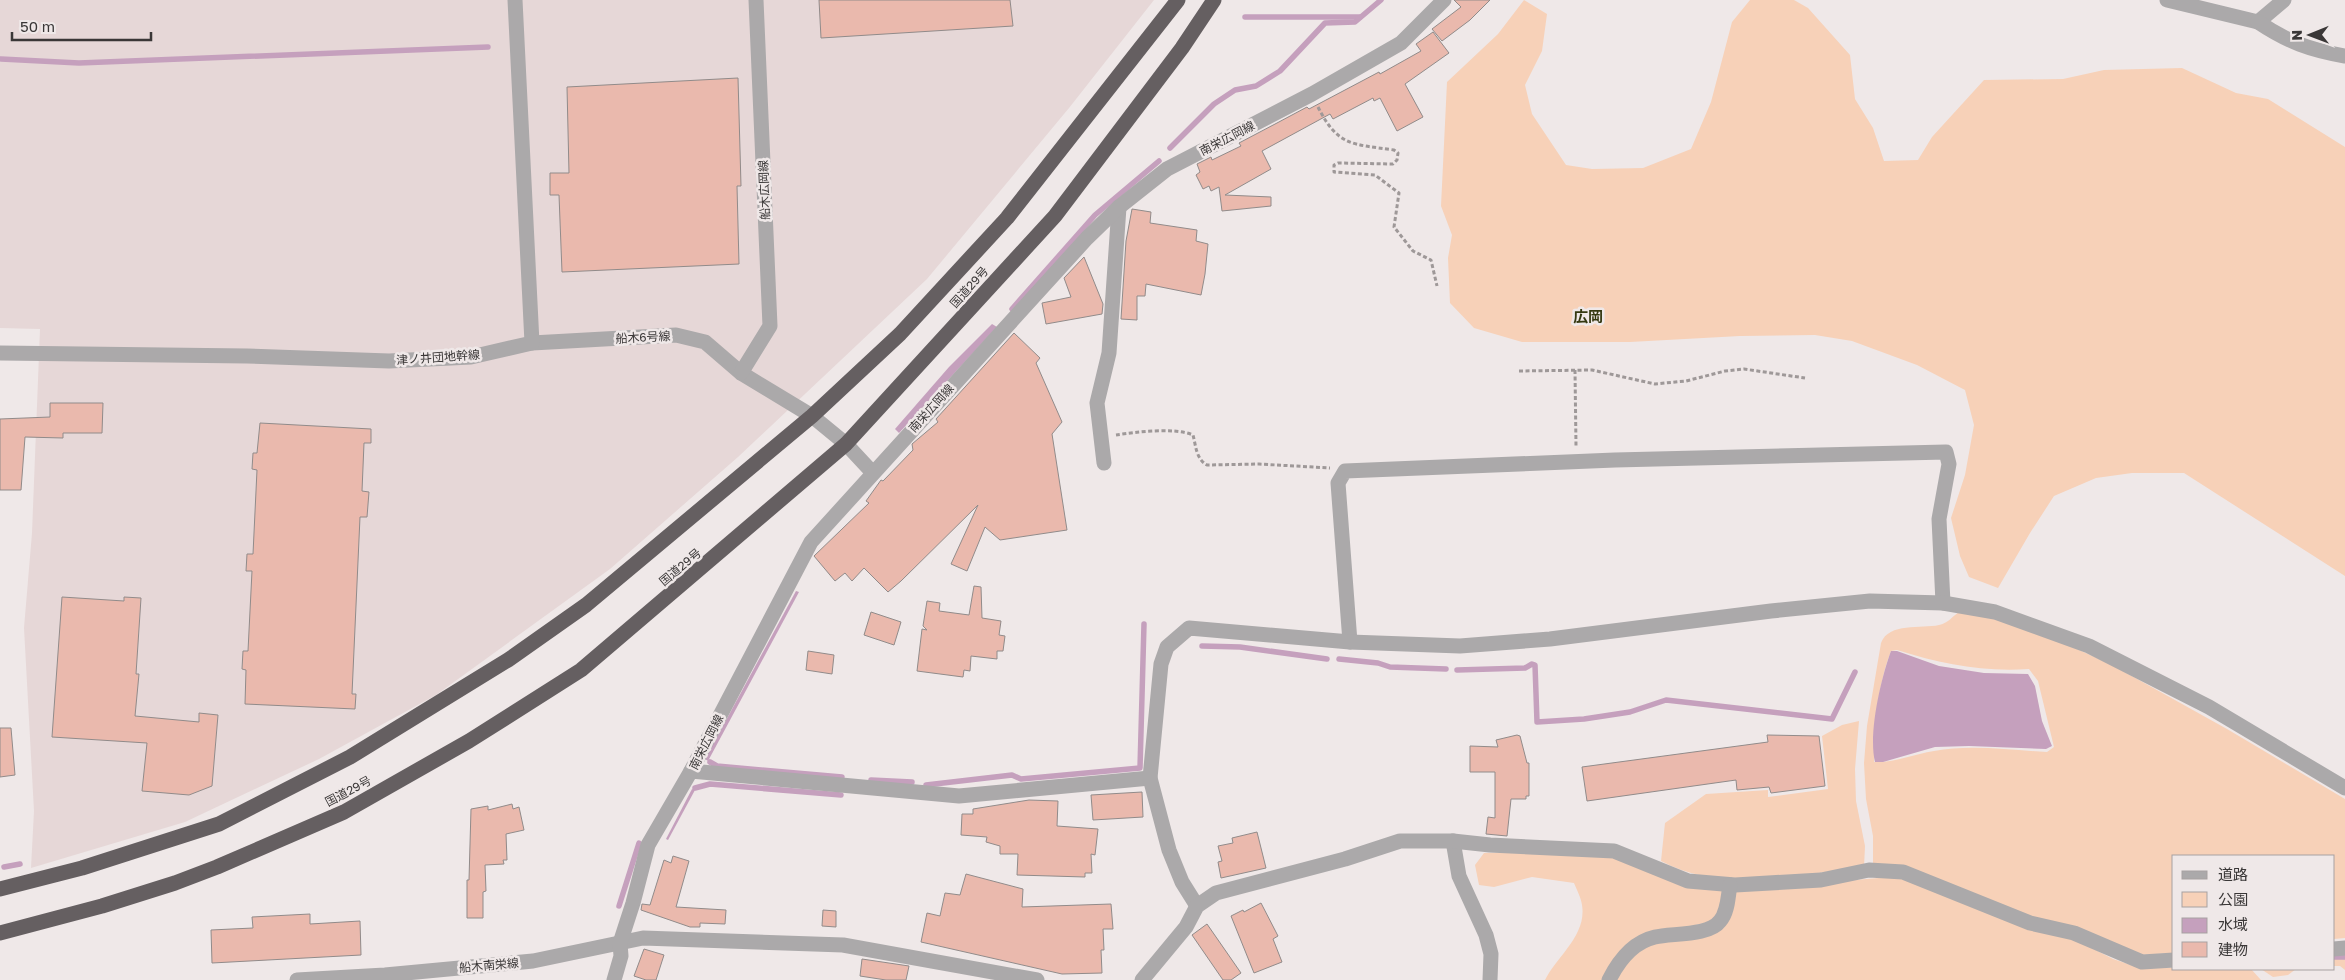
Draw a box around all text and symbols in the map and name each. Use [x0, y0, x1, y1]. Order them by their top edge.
scale bar [12, 10, 151, 42]
north arrow [2285, 10, 2335, 60]
text: 50 m [20, 17, 55, 35]
text: N [2288, 30, 2305, 41]
street label: 南栄広岡線 [1197, 118, 1257, 158]
street label: 船木広岡線 [755, 160, 773, 220]
street label: 国道29号 [947, 263, 991, 311]
district label: 広岡 [1573, 307, 1603, 325]
street label: 船木6号線 [615, 328, 671, 346]
street label: 津ノ井団地幹線 [396, 347, 480, 367]
street label: 南栄広岡線 [905, 381, 957, 435]
street label: 国道29号 [656, 545, 704, 589]
street label: 南栄広岡線 [686, 712, 726, 772]
street label: 国道29号 [322, 773, 374, 809]
legend [2172, 855, 2335, 970]
text: 道路 [2218, 865, 2248, 883]
text: 公園 [2218, 890, 2248, 908]
text: 水域 [2218, 915, 2248, 933]
text: 建物 [2218, 940, 2248, 958]
street label: 船木南栄線 [458, 955, 520, 975]

